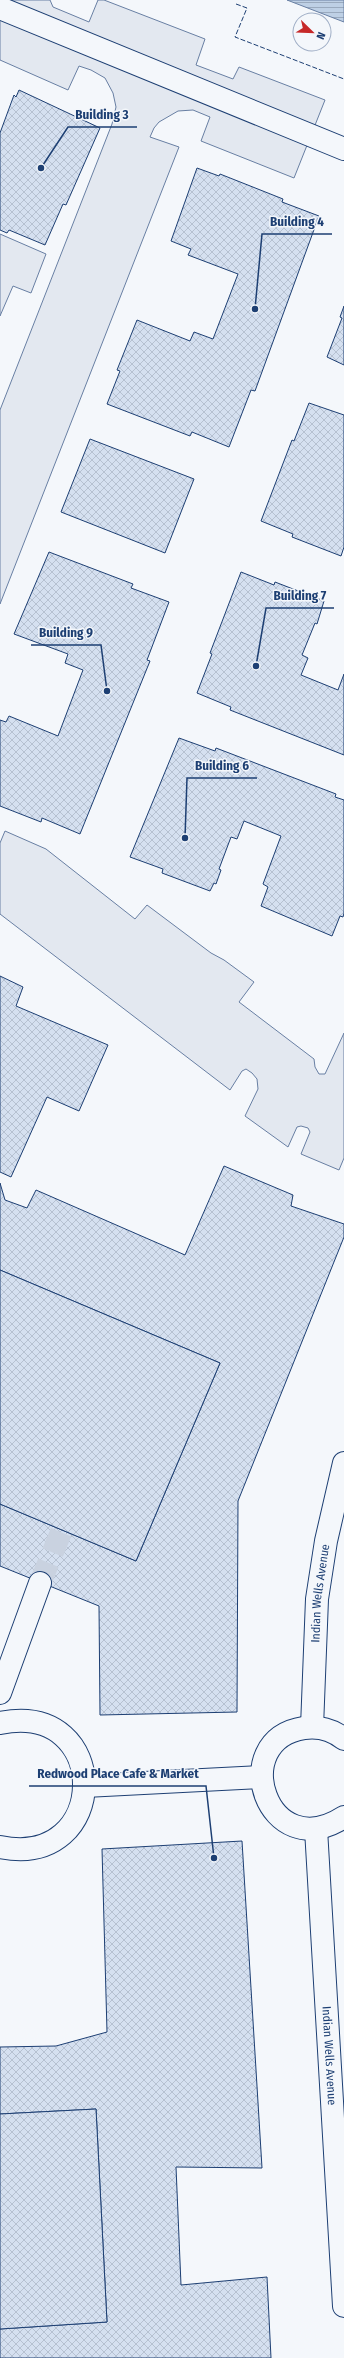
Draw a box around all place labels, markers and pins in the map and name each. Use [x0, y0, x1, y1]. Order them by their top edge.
callout: Building 3 [68, 102, 137, 127]
callout: Building 4 [262, 209, 332, 234]
callout: Building 7 [266, 583, 334, 608]
callout: Building 9 [31, 620, 101, 645]
callout: Building 6 [187, 753, 257, 778]
callout: Redwood Place Cafe & Market [29, 1761, 206, 1786]

